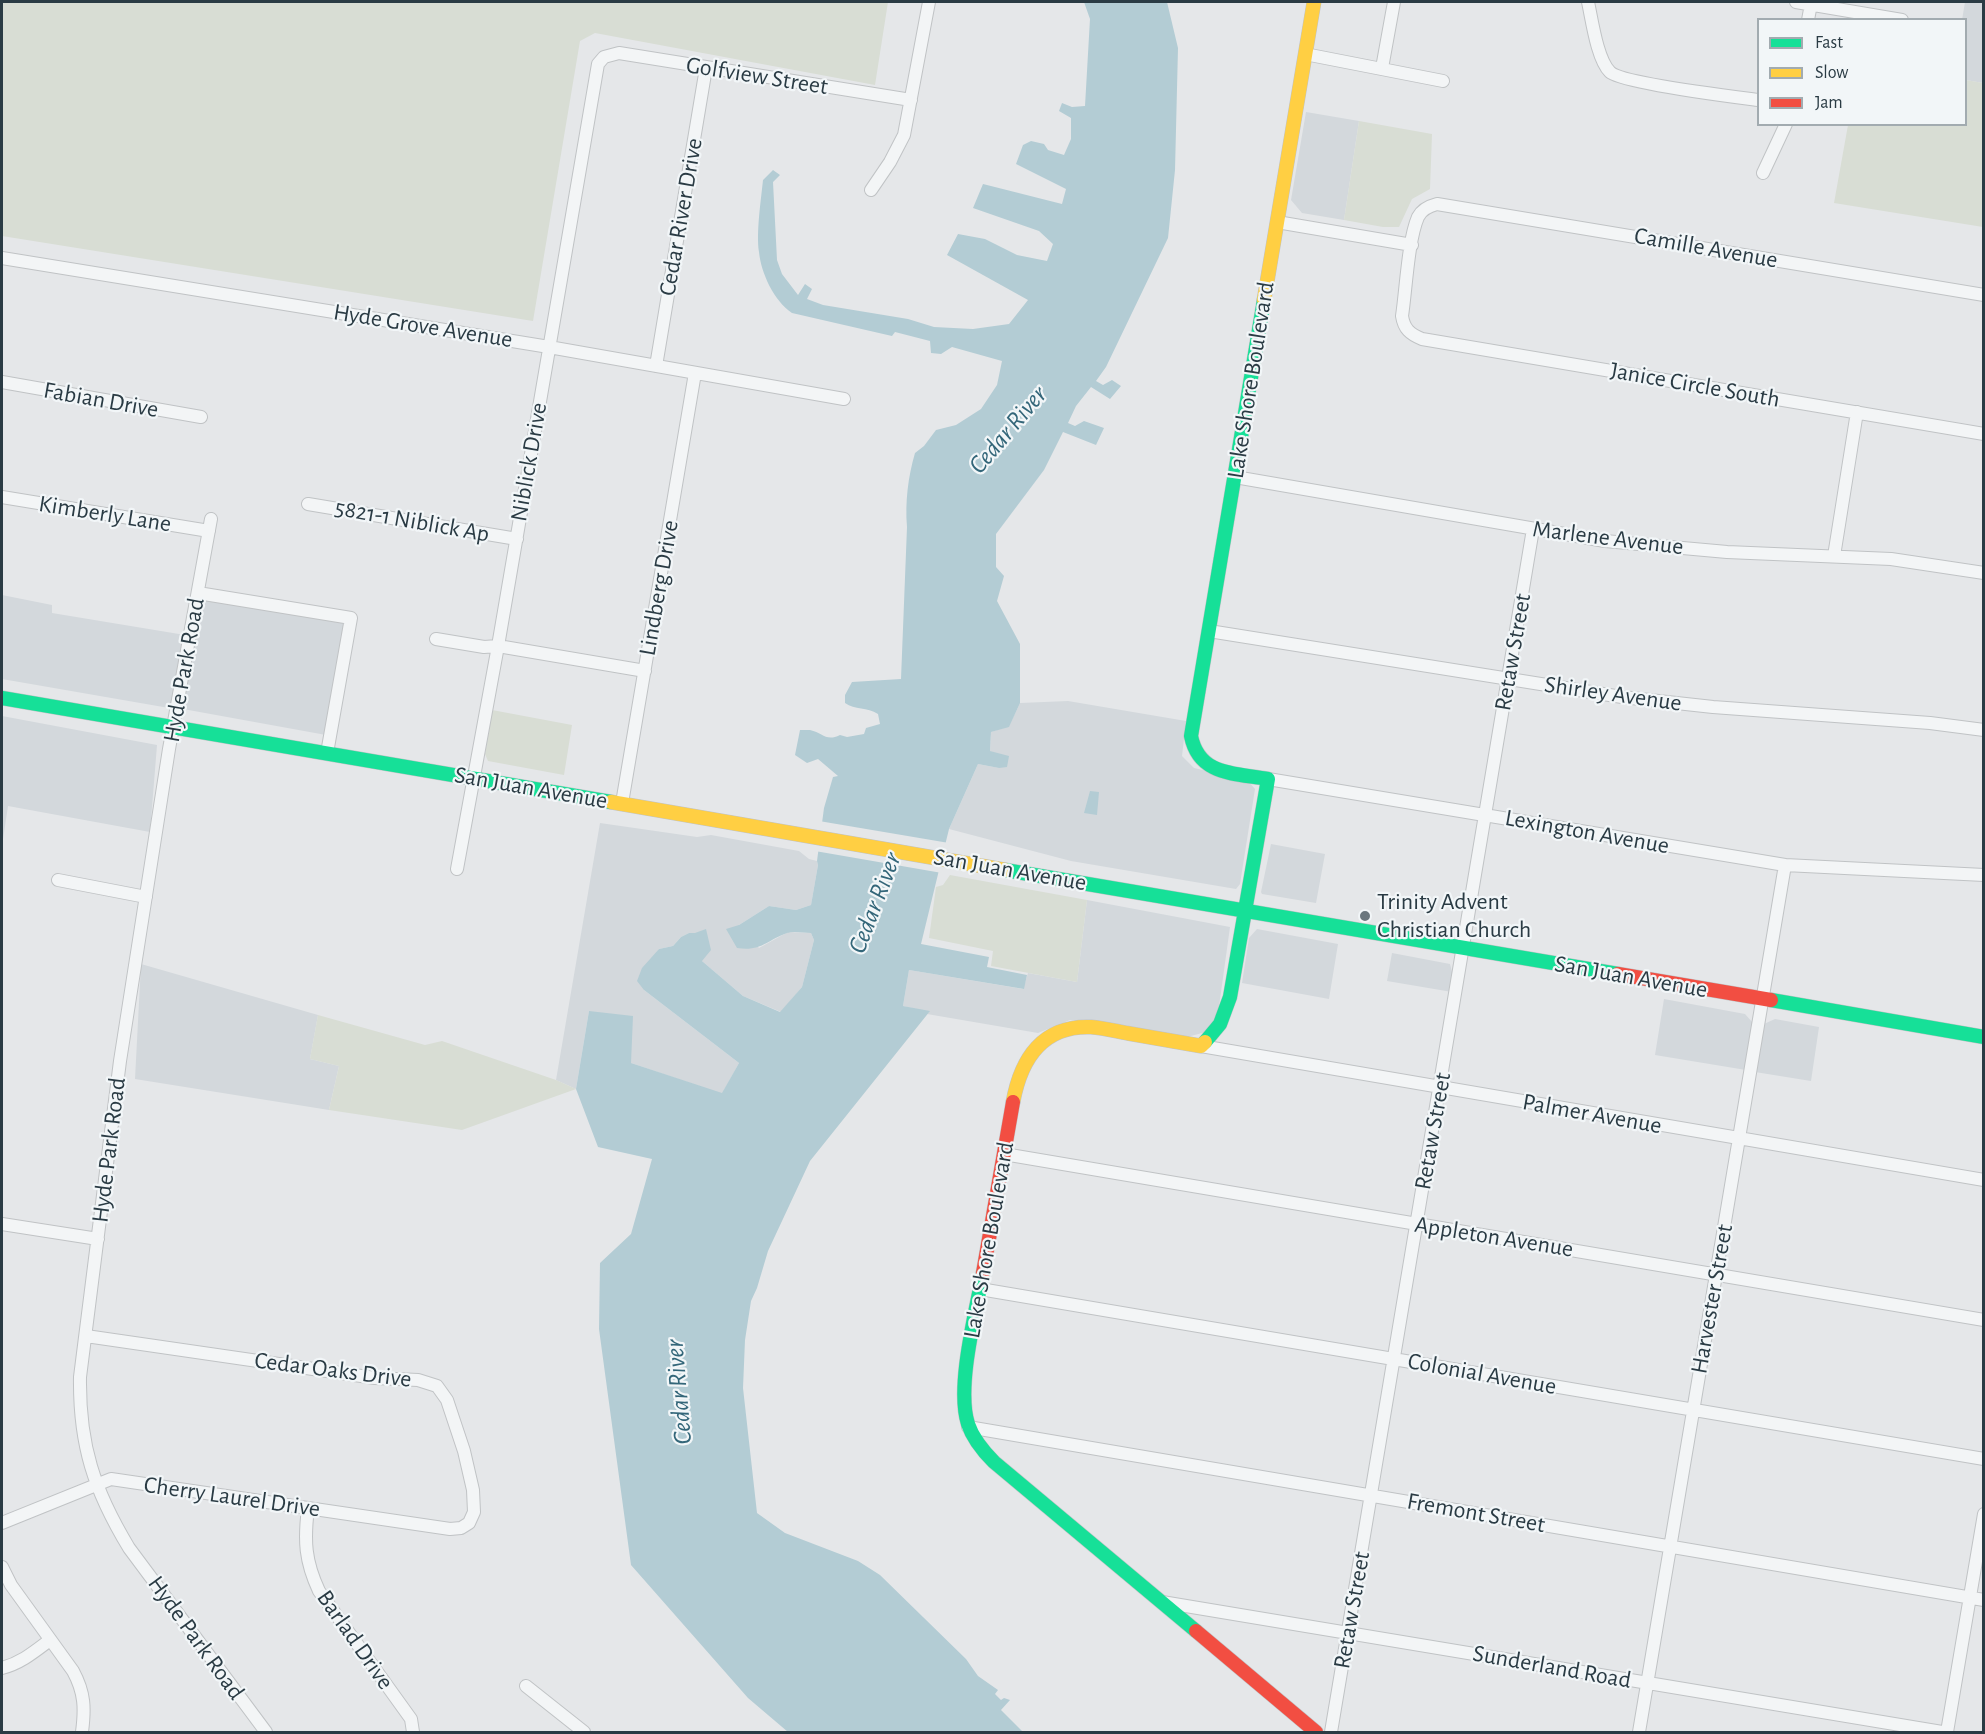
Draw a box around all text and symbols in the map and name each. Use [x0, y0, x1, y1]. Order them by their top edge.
legend [1757, 18, 1967, 126]
text: Fast [1815, 34, 1843, 52]
street label: Golfview Street [684, 51, 830, 101]
text: Slow [1815, 64, 1848, 82]
text: Jam [1815, 94, 1843, 112]
street label: Cedar River Drive [653, 136, 709, 298]
street label: Camille Avenue [1632, 221, 1780, 275]
street label: Lake Shore Boulevard [1221, 279, 1281, 481]
street label: Hyde Grove Avenue [331, 298, 515, 354]
street label: Janice Circle South [1608, 356, 1782, 414]
street label: Fabian Drive [41, 376, 161, 424]
water label: Cedar River [962, 380, 1054, 480]
street label: Niblick Drive [504, 400, 554, 524]
street label: Kimberly Lane [37, 489, 173, 539]
street label: 5821-1 Niblick Ap [333, 493, 491, 549]
street label: Marlene Avenue [1531, 514, 1685, 562]
street label: Lindberg Drive [633, 518, 685, 658]
street label: Retaw Street [1489, 591, 1537, 713]
street label: Hyde Park Road [157, 596, 211, 744]
street label: Shirley Avenue [1543, 670, 1683, 718]
street label: San Juan Avenue [452, 760, 610, 816]
street label: Lexington Avenue [1503, 803, 1671, 861]
street label: San Juan Avenue [931, 842, 1089, 898]
water label: Cedar River [842, 848, 908, 958]
place label: Trinity Advent Christian Church [1377, 888, 1531, 944]
marker: Trinity Advent Christian Church [1358, 909, 1372, 923]
street label: San Juan Avenue [1552, 949, 1710, 1005]
street label: Retaw Street [1409, 1070, 1457, 1192]
street label: Hyde Park Road [86, 1076, 132, 1224]
street label: Palmer Avenue [1520, 1088, 1664, 1140]
street label: Lake Shore Boulevard [958, 1140, 1020, 1340]
street label: Appleton Avenue [1413, 1210, 1575, 1264]
street label: Harvester Street [1685, 1222, 1739, 1376]
water label: Cedar River [659, 1338, 699, 1446]
street label: Cedar Oaks Drive [253, 1346, 413, 1394]
street label: Colonial Avenue [1405, 1347, 1559, 1401]
street label: Cherry Laurel Drive [142, 1470, 322, 1524]
street label: Fremont Street [1405, 1487, 1547, 1539]
street label: Retaw Street [1328, 1549, 1376, 1671]
street label: Hyde Park Road [141, 1570, 251, 1706]
street label: Barlad Drive [310, 1585, 400, 1695]
street label: Sunderland Road [1471, 1639, 1633, 1695]

